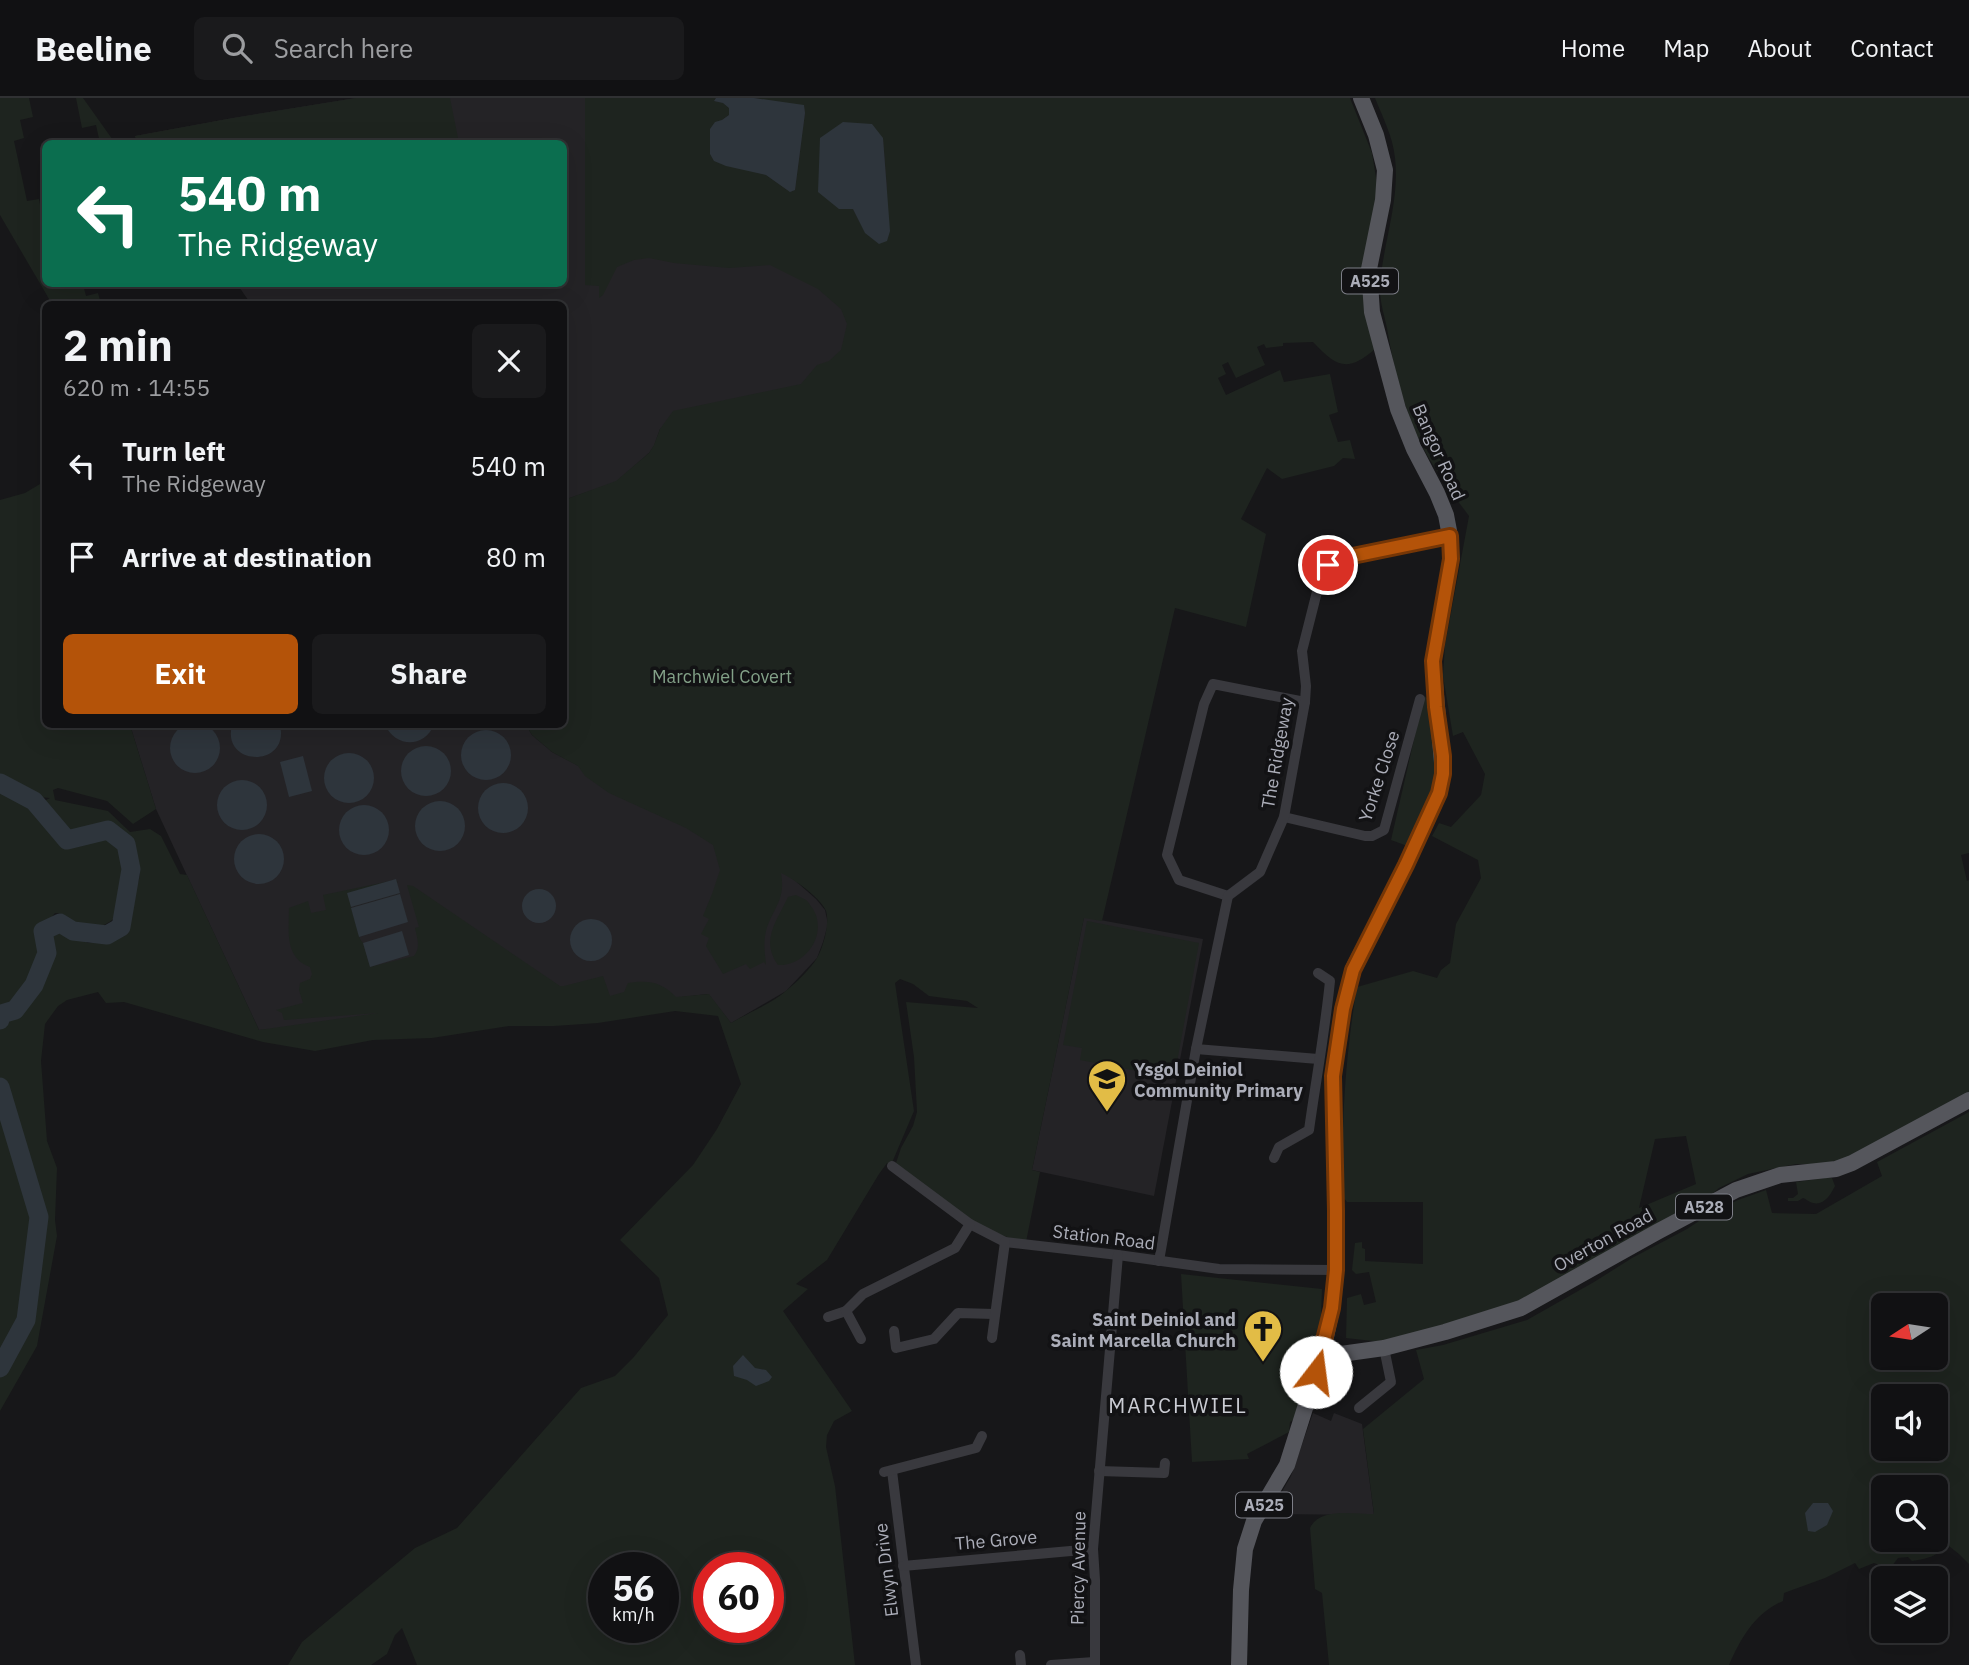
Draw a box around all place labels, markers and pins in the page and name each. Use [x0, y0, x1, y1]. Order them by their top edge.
pin [1298, 535, 1358, 595]
school or university icon: Ysgol Deiniol Community Primary [1086, 1058, 1128, 1113]
place label: Ysgol Deiniol Community Primary [1134, 1058, 1303, 1102]
place label: Saint Deiniol and Saint Marcella Church [1050, 1308, 1236, 1352]
church icon: Saint Deiniol and Saint Marcella Church [1242, 1308, 1284, 1363]

